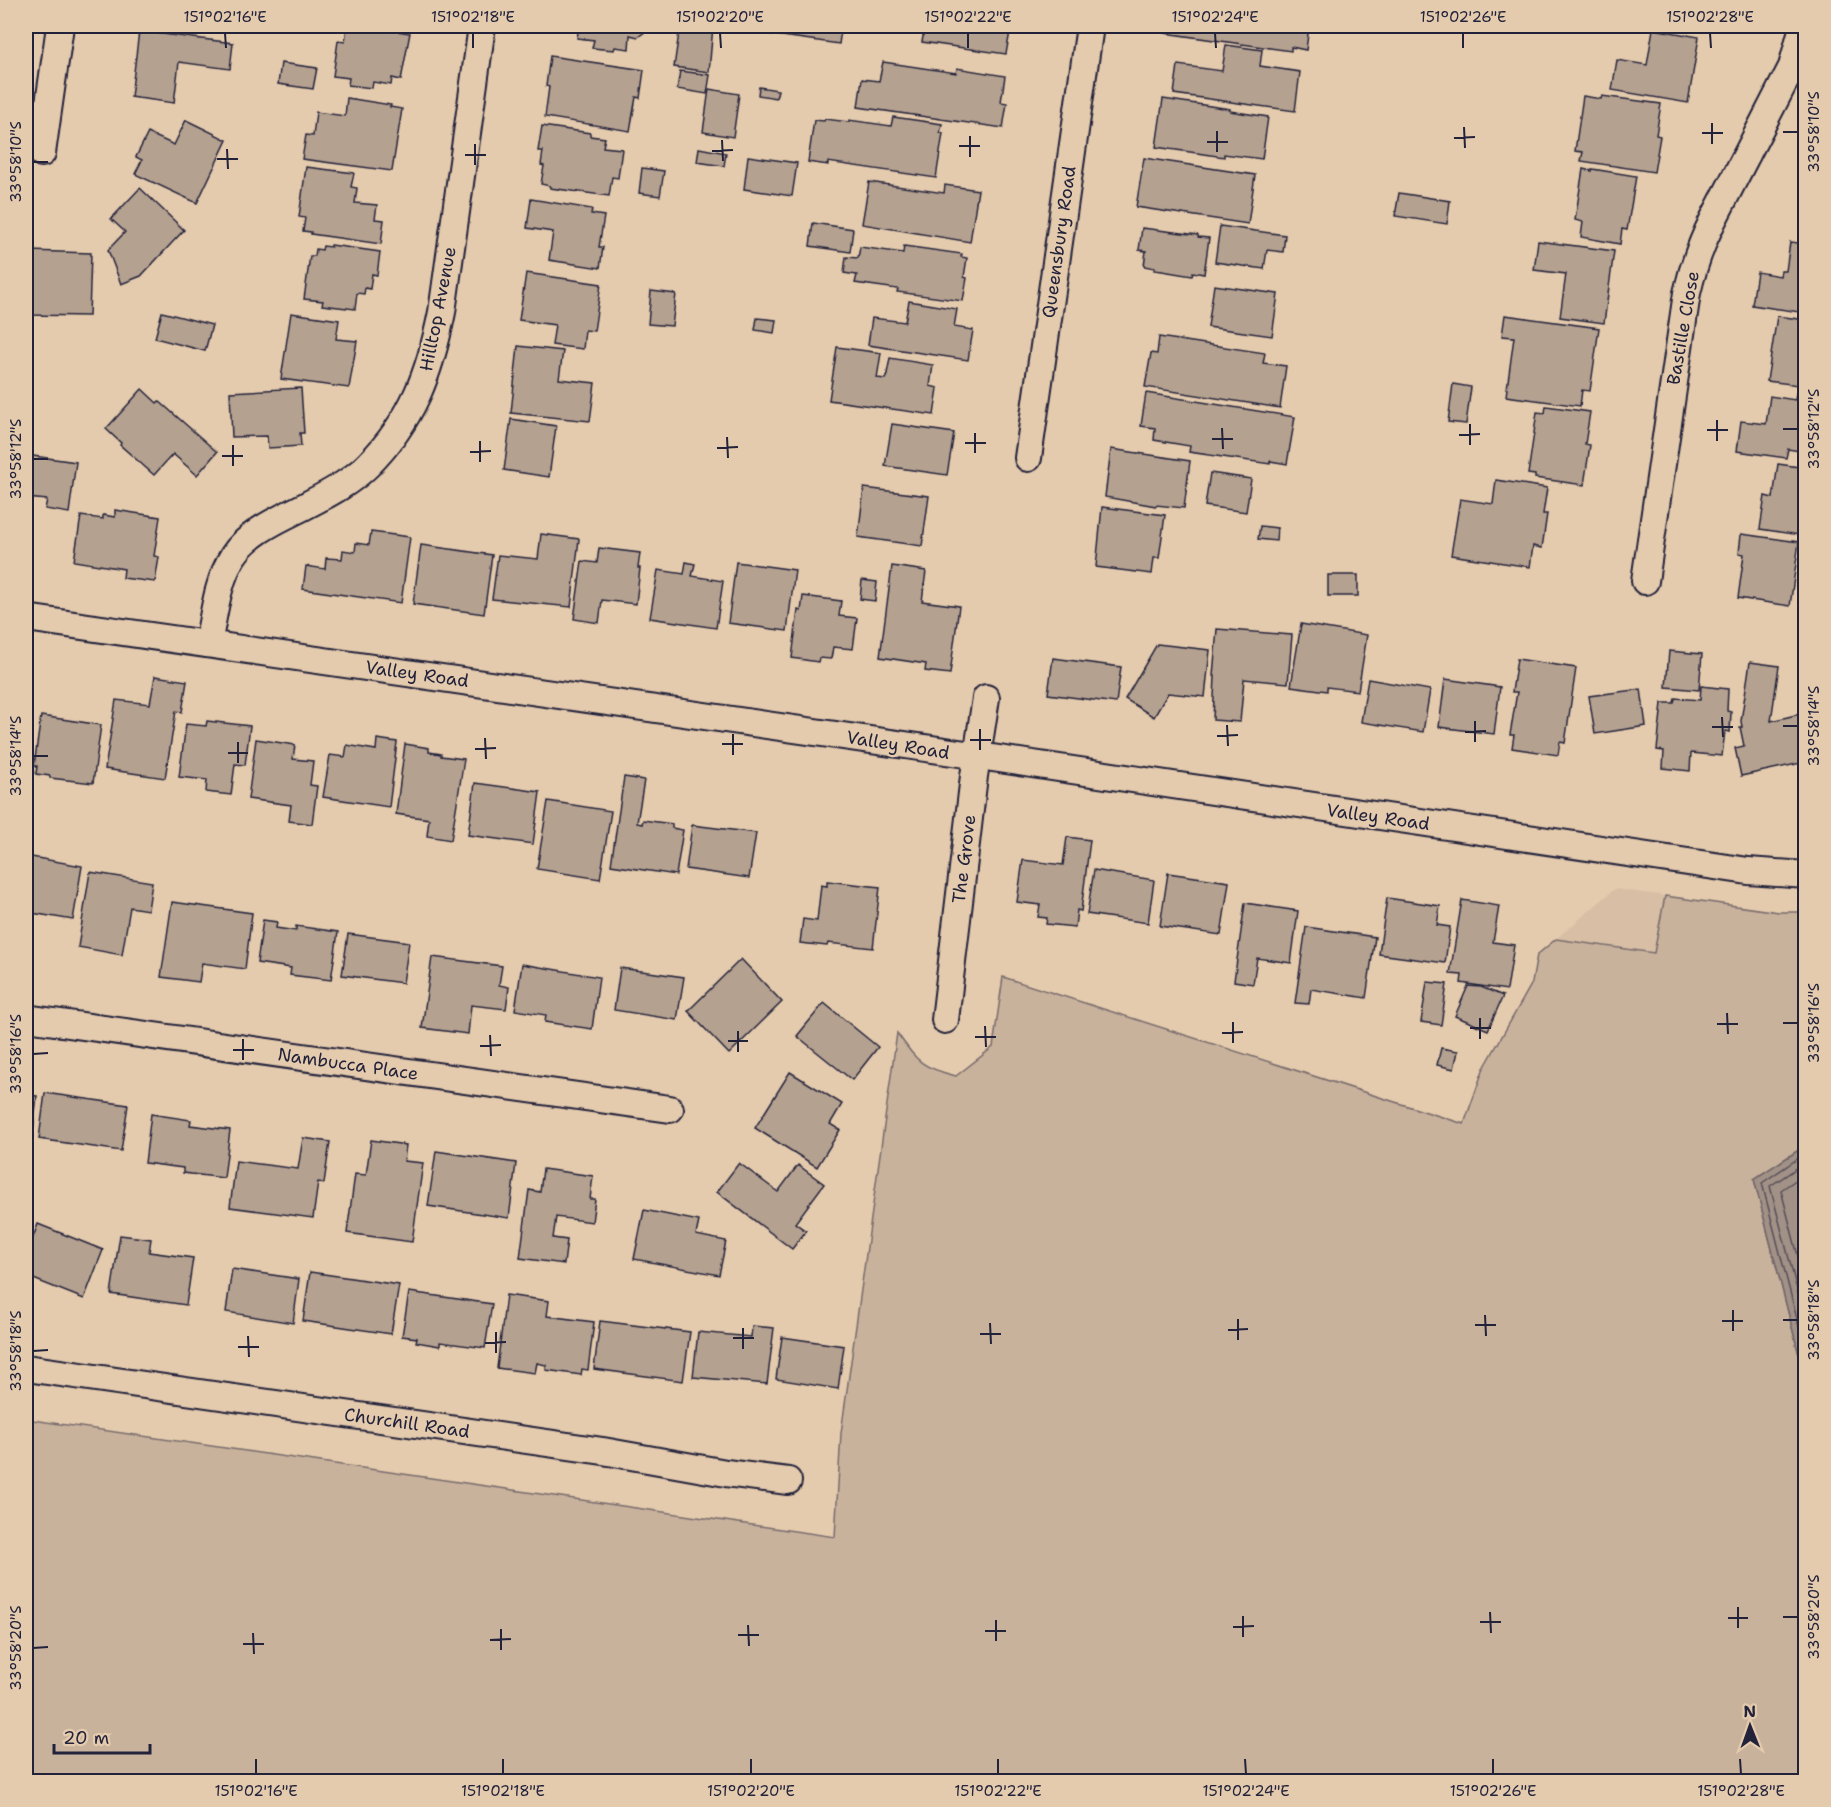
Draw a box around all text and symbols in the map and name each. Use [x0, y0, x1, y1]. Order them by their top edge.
text: 151°02'16"E [183, 7, 267, 27]
text: 151°02'18"E [431, 7, 515, 27]
text: 151°02'20"E [676, 7, 764, 27]
text: 151°02'22"E [924, 7, 1012, 27]
text: 151°02'24"E [1171, 7, 1259, 27]
text: 151°02'26"E [1420, 7, 1506, 27]
text: 151°02'28"E [1666, 7, 1754, 27]
text: 33°58'10"S [1804, 91, 1824, 173]
text: 33°58'10"S [6, 121, 26, 203]
street label: Queensbury Road [1036, 164, 1082, 320]
street label: Hilltop Avenue [414, 245, 462, 373]
street label: Bastille Close [1661, 269, 1705, 387]
text: 33°58'12"S [1804, 389, 1824, 469]
text: 33°58'12"S [6, 419, 26, 499]
street label: Valley Road [364, 655, 470, 693]
text: 33°58'14"S [1804, 686, 1824, 766]
text: 33°58'14"S [6, 716, 26, 796]
street label: Valley Road [845, 725, 951, 765]
street label: Valley Road [1325, 798, 1431, 836]
street label: The Grove [947, 813, 981, 905]
text: 33°58'16"S [1804, 983, 1824, 1063]
text: 33°58'16"S [6, 1014, 26, 1094]
street label: Nambucca Place [276, 1042, 420, 1086]
text: 33°58'18"S [1804, 1279, 1824, 1361]
text: 33°58'18"S [6, 1310, 26, 1392]
street label: Churchill Road [343, 1402, 471, 1444]
text: 33°58'20"S [1804, 1574, 1824, 1660]
text: 33°58'20"S [6, 1605, 26, 1691]
north arrow [1720, 1696, 1780, 1756]
text: N [1743, 1701, 1756, 1722]
scale bar [54, 1717, 150, 1755]
text: 20 m [63, 1726, 109, 1750]
text: 151°02'16"E [214, 1781, 298, 1801]
text: 151°02'18"E [461, 1781, 545, 1801]
text: 151°02'20"E [707, 1781, 795, 1801]
text: 151°02'22"E [954, 1781, 1042, 1801]
text: 151°02'24"E [1202, 1781, 1290, 1801]
text: 151°02'26"E [1450, 1781, 1536, 1801]
text: 151°02'28"E [1697, 1781, 1785, 1801]

